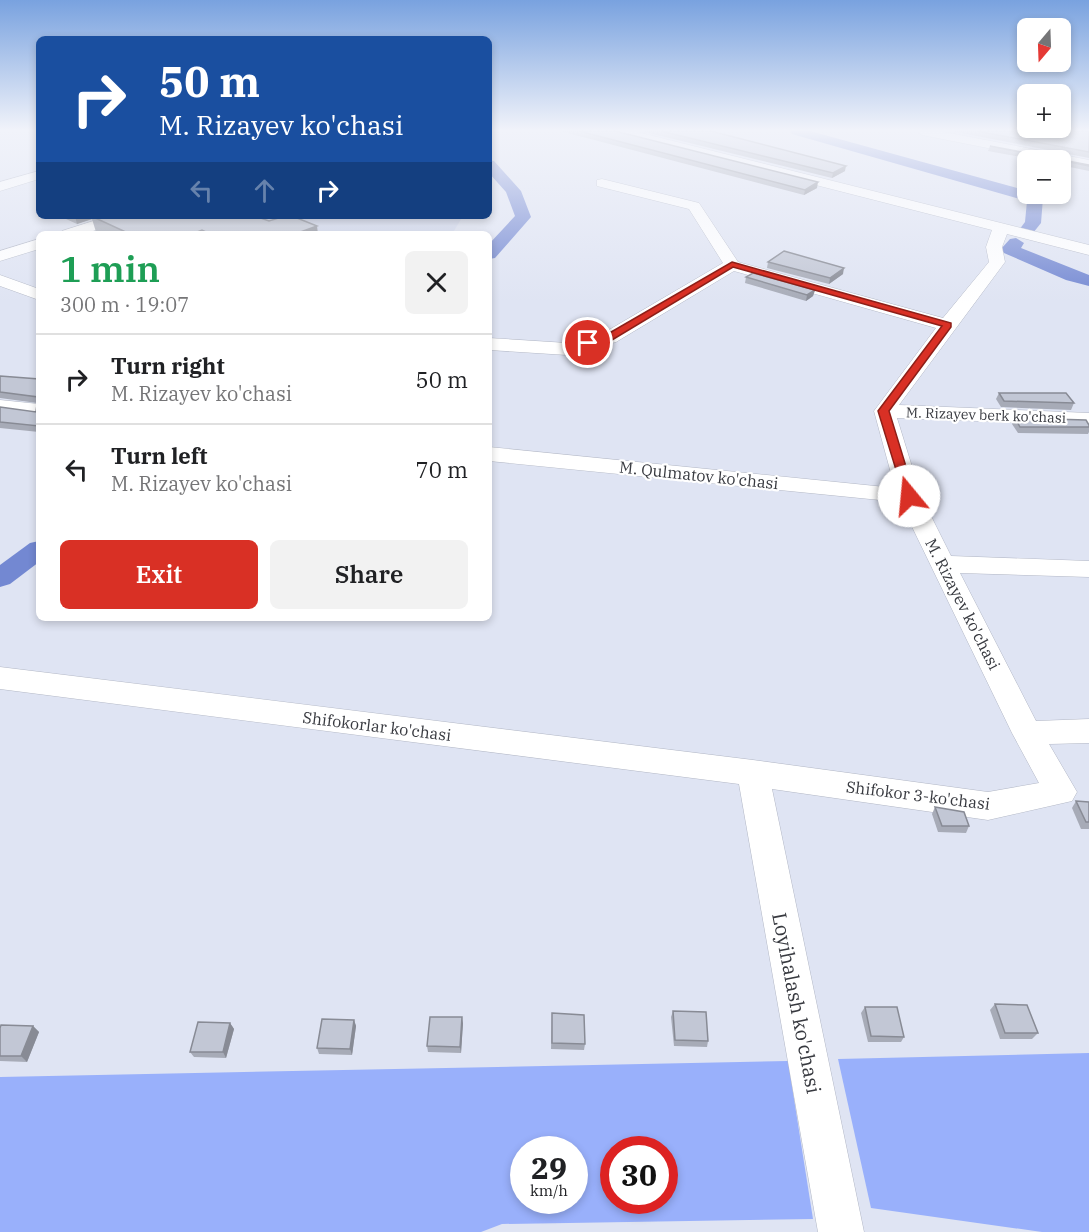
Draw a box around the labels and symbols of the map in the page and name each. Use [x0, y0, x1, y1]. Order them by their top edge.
north arrow [1017, 18, 1071, 72]
pin [562, 317, 613, 368]
street label: M. Rizayev berk ko'chasi [906, 403, 1066, 427]
street label: M. Qulmatov ko'chasi [618, 457, 780, 493]
position arrow [877, 464, 941, 528]
street label: M. Rizayev ko'chasi [921, 535, 1005, 673]
street label: Shifokorlar ko'chasi [302, 707, 452, 745]
street label: Shifokor 3-ko'chasi [845, 776, 991, 814]
street label: Loyihalash ko'chasi [766, 910, 828, 1096]
speed limit sign: 30 [600, 1136, 678, 1214]

